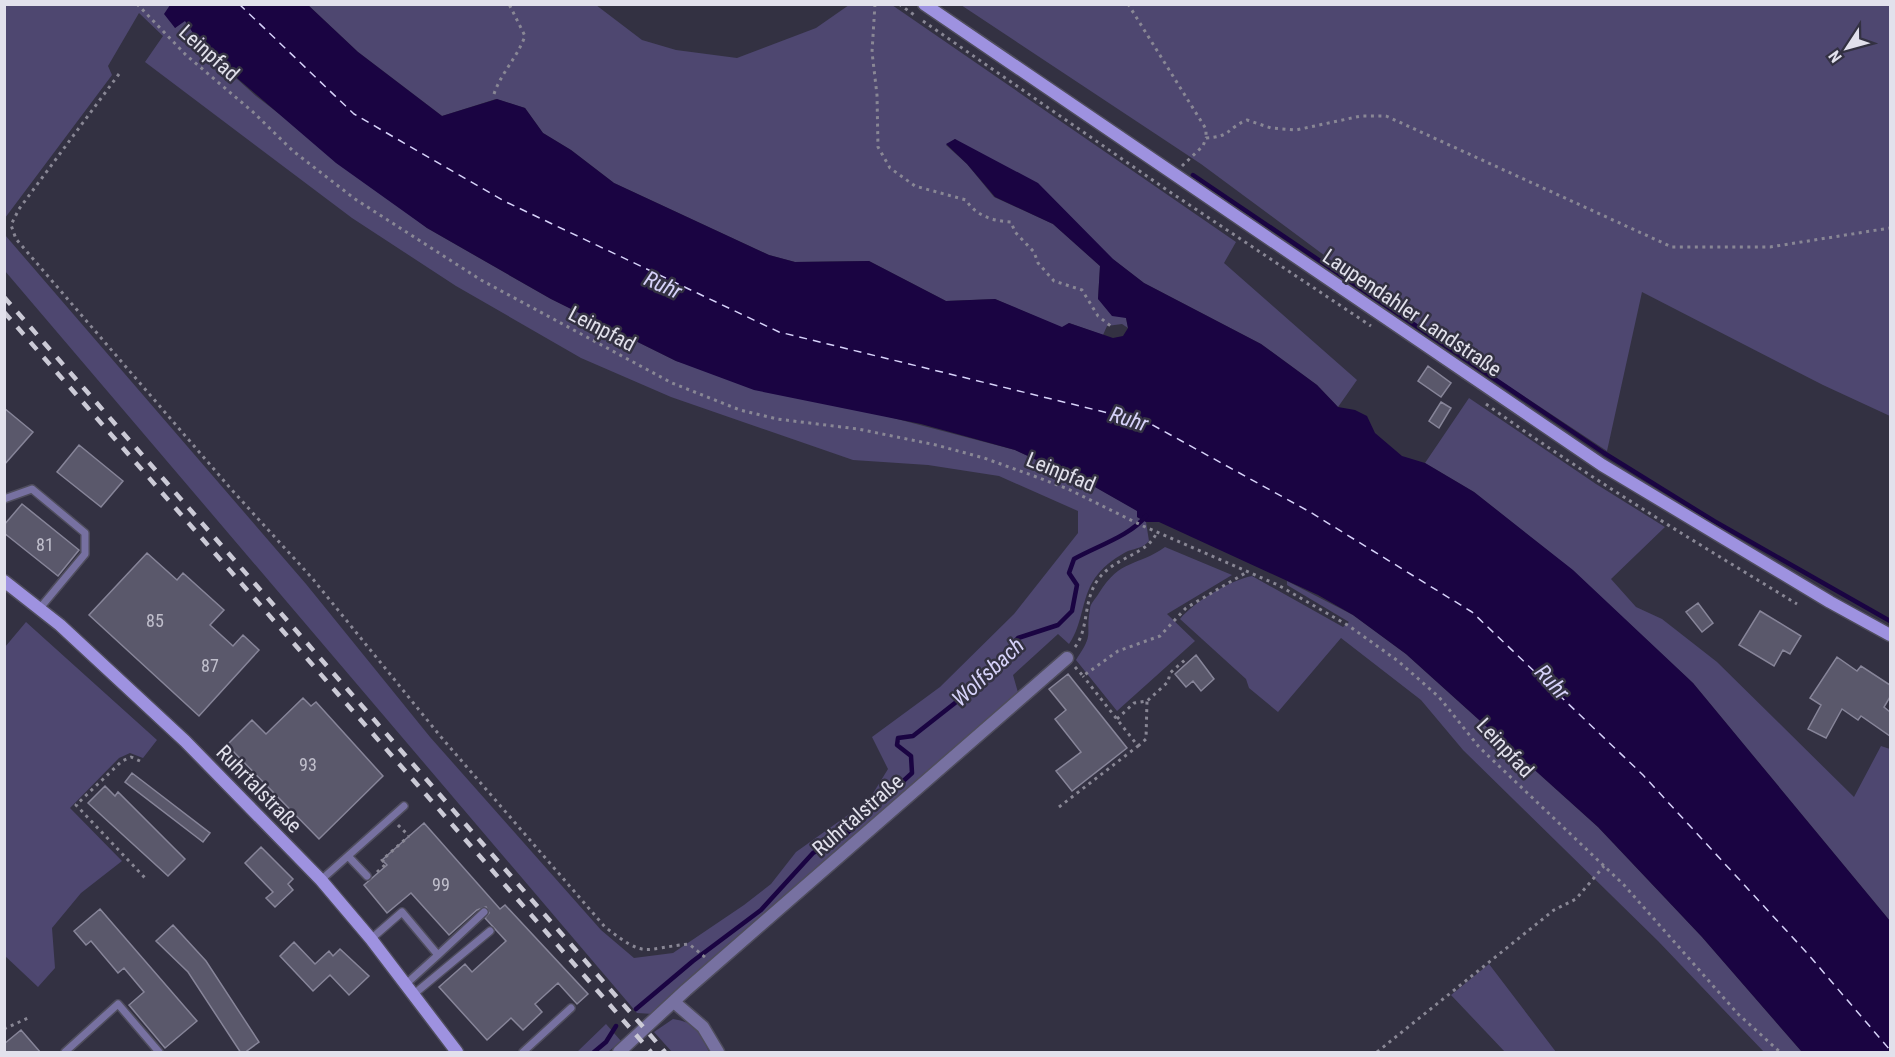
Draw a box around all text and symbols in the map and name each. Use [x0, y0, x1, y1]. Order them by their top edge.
north arrow [1817, 18, 1877, 78]
street label: Leinpfad [174, 20, 244, 86]
text: N [1825, 47, 1846, 66]
street label: Laupendahler Landstraße [1318, 244, 1506, 382]
water label: Ruhr [640, 266, 686, 304]
street label: Leinpfad [564, 301, 640, 357]
water label: Ruhr [1107, 401, 1152, 437]
street label: Leinpfad [1023, 447, 1099, 497]
house number: 81 [36, 534, 54, 555]
house number: 85 [146, 610, 164, 631]
water label: Wolfsbach [947, 633, 1029, 711]
house number: 87 [201, 655, 219, 676]
water label: Ruhr [1530, 659, 1575, 705]
street label: Leinpfad [1472, 713, 1538, 783]
street label: Ruhrtalstraße [211, 740, 307, 838]
house number: 93 [299, 754, 317, 775]
street label: Ruhrtalstraße [808, 769, 908, 861]
house number: 99 [432, 874, 450, 895]

